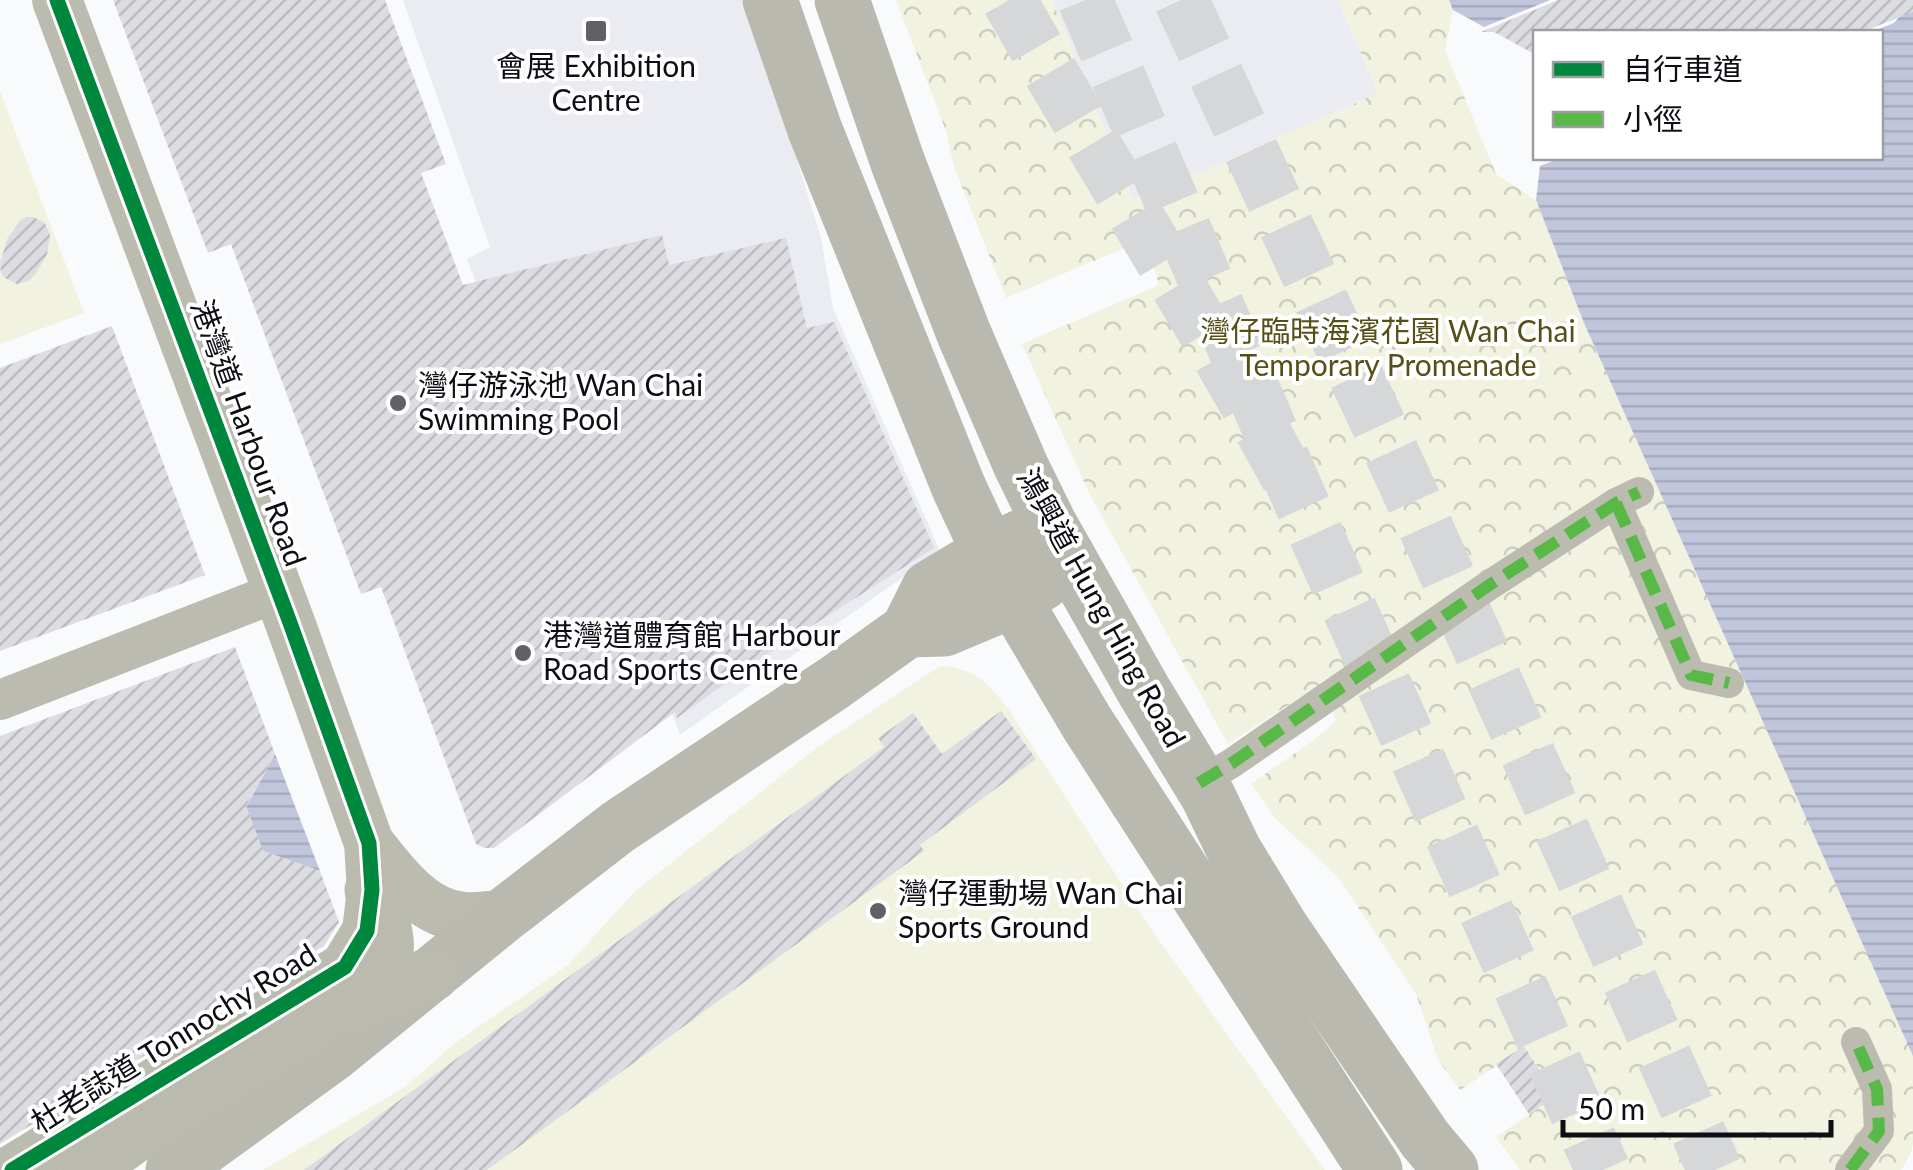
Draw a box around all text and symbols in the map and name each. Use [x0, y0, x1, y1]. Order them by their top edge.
marker: 會展 Exhibition Centre [583, 18, 609, 44]
legend [1533, 30, 1883, 160]
place label: 會展 Exhibition Centre [496, 47, 696, 117]
text: 自行車道 [1623, 50, 1743, 86]
text: 小徑 [1623, 100, 1683, 136]
street label: 港灣道 Harbour Road [185, 294, 315, 571]
park label: 灣仔臨時海濱花園 Wan Chai Temporary Promenade [1200, 312, 1576, 382]
place label: 灣仔游泳池 Wan Chai Swimming Pool [418, 366, 703, 436]
marker: 灣仔游泳池 Wan Chai Swimming Pool [387, 392, 409, 414]
street label: 鴻興道 Hung Hing Road [1011, 461, 1194, 753]
place label: 港灣道體育館 Harbour Road Sports Centre [543, 616, 841, 686]
marker: 港灣道體育館 Harbour Road Sports Centre [512, 642, 534, 664]
place label: 灣仔運動場 Wan Chai Sports Ground [898, 874, 1183, 944]
marker: 灣仔運動場 Wan Chai Sports Ground [867, 900, 889, 922]
street label: 杜老誌道 Tonnochy Road [24, 935, 322, 1140]
scale bar [1563, 1075, 1830, 1137]
text: 50 m [1578, 1090, 1645, 1126]

